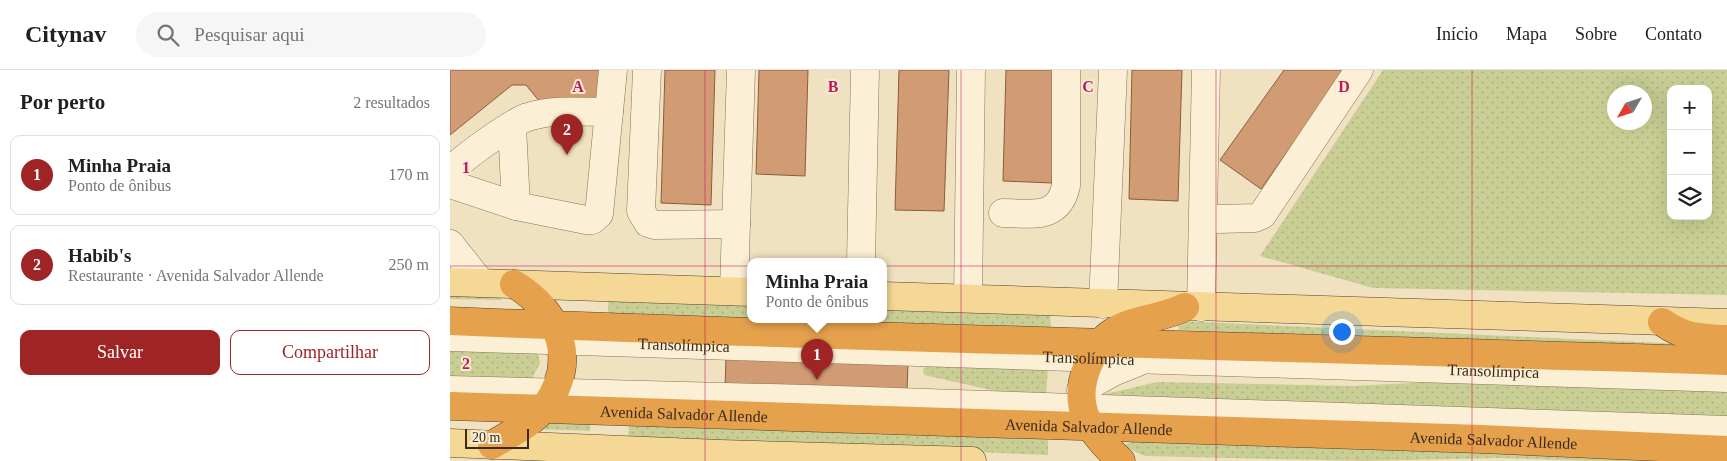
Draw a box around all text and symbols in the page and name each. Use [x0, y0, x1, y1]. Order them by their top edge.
search box [136, 12, 486, 57]
text: Citynav [25, 21, 106, 47]
icon: search [154, 21, 182, 49]
text: Pesquisar aqui [194, 24, 305, 45]
text: Início [1436, 24, 1478, 44]
text: Mapa [1506, 24, 1547, 44]
text: Sobre [1575, 24, 1617, 44]
text: Contato [1645, 24, 1702, 44]
text: A [572, 78, 584, 95]
text: B [828, 78, 839, 95]
text: C [1082, 78, 1094, 95]
text: D [1338, 78, 1350, 95]
north arrow [1607, 85, 1652, 130]
map controls [1667, 85, 1712, 220]
button: + [1667, 85, 1712, 130]
text: Por perto [20, 90, 105, 114]
text: 2 resultados [353, 94, 430, 111]
pin: 2 [551, 114, 583, 155]
button: − [1667, 130, 1712, 175]
text: Minha Praia [68, 155, 171, 176]
text: 1 [462, 159, 470, 176]
text: 1 [33, 166, 41, 183]
text: 170 m [389, 166, 429, 183]
button: layers [1667, 175, 1712, 220]
text: Ponto de ônibus [68, 177, 171, 194]
text: Habib's [68, 245, 131, 266]
text: 2 [33, 256, 41, 273]
text: 250 m [389, 256, 429, 273]
popup [747, 258, 887, 323]
text: Restaurante · Avenida Salvador Allende [68, 267, 324, 284]
text: Minha Praia [765, 271, 868, 292]
text: Ponto de ônibus [765, 293, 869, 310]
your location [1329, 319, 1355, 345]
button: Salvar [20, 330, 220, 375]
button: Compartilhar [230, 330, 430, 375]
street label: Transolímpica [638, 335, 730, 355]
pin: 1 [801, 339, 833, 380]
street label: Transolímpica [1042, 348, 1135, 368]
text: 2 [462, 355, 470, 372]
street label: Transolímpica [1447, 361, 1540, 381]
street label: Avenida Salvador Allende [600, 403, 768, 425]
street label: Avenida Salvador Allende [1005, 416, 1173, 438]
scale bar [465, 426, 529, 449]
street label: Avenida Salvador Allende [1409, 429, 1578, 452]
text: 20 m [472, 430, 500, 445]

